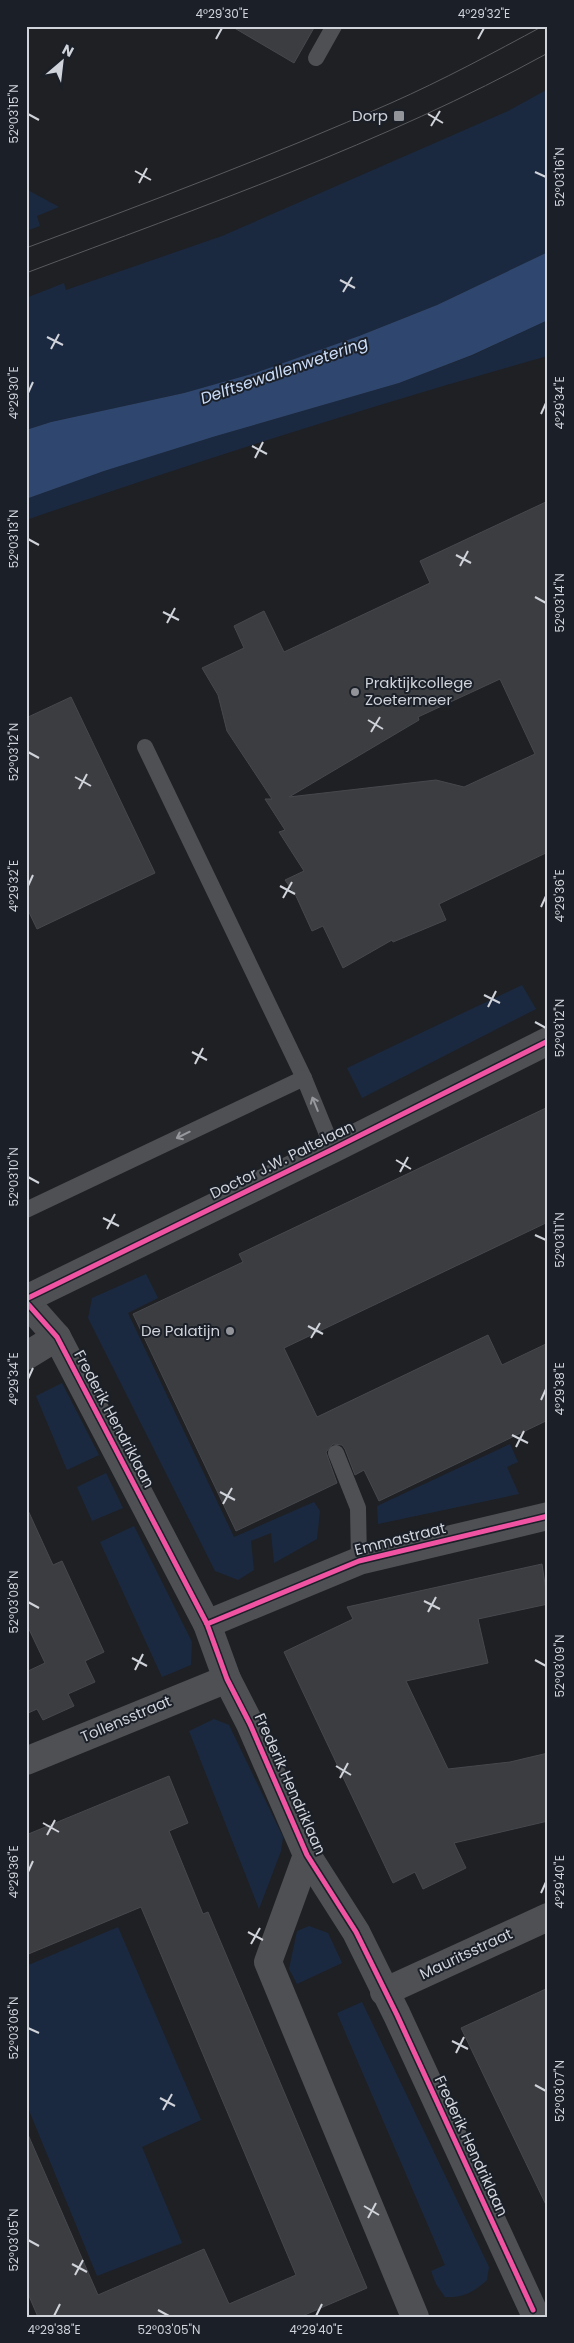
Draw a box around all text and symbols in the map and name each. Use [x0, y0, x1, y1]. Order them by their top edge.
text: 4°29'30"E [195, 5, 249, 22]
text: 4°29'32"E [458, 5, 510, 22]
north arrow [38, 38, 88, 88]
text: N [59, 39, 77, 62]
text: 52°03'15"N [5, 84, 22, 144]
place label: Dorp [352, 105, 388, 126]
marker: Dorp [392, 109, 406, 123]
text: 52°03'16"N [551, 147, 568, 207]
water label: Delftsewallenwetering [197, 331, 371, 410]
text: 4°29'30"E [5, 366, 22, 420]
text: 4°29'34"E [551, 376, 568, 430]
text: 52°03'13"N [5, 510, 22, 568]
text: 52°03'14"N [551, 573, 568, 633]
place label: Praktijkcollege Zoetermeer [365, 672, 473, 710]
marker: Praktijkcollege Zoetermeer [349, 686, 361, 698]
text: 52°03'12"N [5, 723, 22, 781]
text: 4°29'32"E [5, 860, 22, 912]
text: 4°29'36"E [551, 869, 568, 923]
text: 52°03'12"N [551, 999, 568, 1057]
one-way arrow [310, 1097, 319, 1112]
street label: Doctor J.W. Paltelaan [206, 1116, 357, 1204]
one-way arrow [176, 1131, 191, 1141]
text: 52°03'10"N [5, 1147, 22, 1207]
text: 52°03'11"N [551, 1212, 568, 1268]
place label: De Palatijn [141, 1320, 220, 1341]
marker: De Palatijn [224, 1325, 236, 1337]
street label: Frederik Hendriklaan [69, 1346, 160, 1491]
text: 4°29'34"E [5, 1352, 22, 1406]
text: 4°29'38"E [551, 1362, 568, 1416]
street label: Emmastraat [352, 1517, 448, 1560]
text: 52°03'08"N [5, 1571, 22, 1633]
text: 52°03'09"N [551, 1635, 568, 1697]
street label: Tollensstraat [77, 1690, 174, 1747]
street label: Frederik Hendriklaan [250, 1710, 331, 1858]
text: 4°29'36"E [5, 1845, 22, 1899]
text: 4°29'40"E [551, 1855, 568, 1909]
street label: Mauritsstraat [416, 1923, 515, 1984]
text: 52°03'06"N [5, 1997, 22, 2059]
text: 52°03'07"N [551, 2060, 568, 2122]
street label: Frederik Hendriklaan [430, 2072, 513, 2220]
text: 52°03'05"N [5, 2209, 22, 2271]
text: 4°29'38"E [27, 2321, 81, 2338]
text: 52°03'05"N [138, 2321, 200, 2338]
text: 4°29'40"E [289, 2321, 343, 2338]

